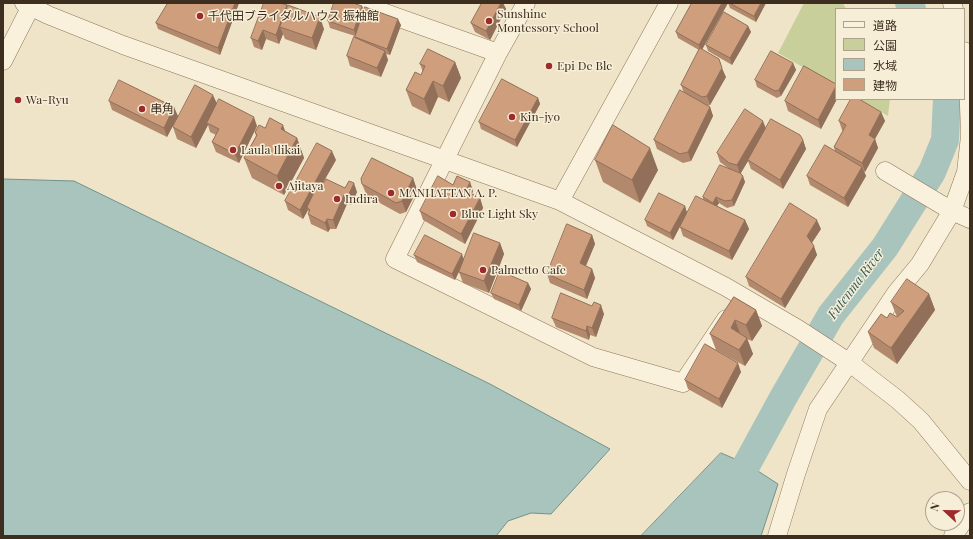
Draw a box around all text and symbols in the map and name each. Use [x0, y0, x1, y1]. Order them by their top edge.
place label: Sunshine Montessory School [497, 7, 599, 35]
legend [835, 8, 965, 100]
place label: 千代田ブライダルハウス 振袖館 [208, 9, 379, 23]
marker: 千代田ブライダルハウス 振袖館 [195, 11, 205, 21]
marker: Sunshine Montessory School [484, 16, 494, 26]
text: 道路 [873, 17, 897, 33]
text: 公園 [873, 37, 897, 53]
text: 水域 [873, 57, 897, 73]
place label: Epi De Ble [557, 59, 612, 73]
marker: Epi De Ble [544, 61, 554, 71]
text: 建物 [873, 77, 897, 93]
place label: Wa-Ryu [26, 93, 69, 107]
marker: Wa-Ryu [13, 95, 23, 105]
place label: 串角 [150, 102, 174, 116]
marker: 串角 [137, 104, 147, 114]
place label: Kin-jyo [520, 110, 560, 124]
marker: Kin-jyo [507, 112, 517, 122]
place label: Laula Ilikai [241, 143, 300, 157]
marker: Laula Ilikai [228, 145, 238, 155]
place label: Ajitaya [287, 179, 323, 193]
marker: Ajitaya [274, 181, 284, 191]
place label: MANHATTAN A. P. [399, 186, 497, 200]
marker: MANHATTAN A. P. [386, 188, 396, 198]
place label: Indira [345, 192, 378, 206]
marker: Indira [332, 194, 342, 204]
place label: Blue Light Sky [461, 207, 538, 221]
marker: Blue Light Sky [448, 209, 458, 219]
water label: Futenma River [825, 246, 887, 322]
place label: Palmetto Cafe [491, 263, 566, 277]
marker: Palmetto Cafe [478, 265, 488, 275]
north arrow [925, 491, 965, 531]
text: N [926, 500, 943, 513]

